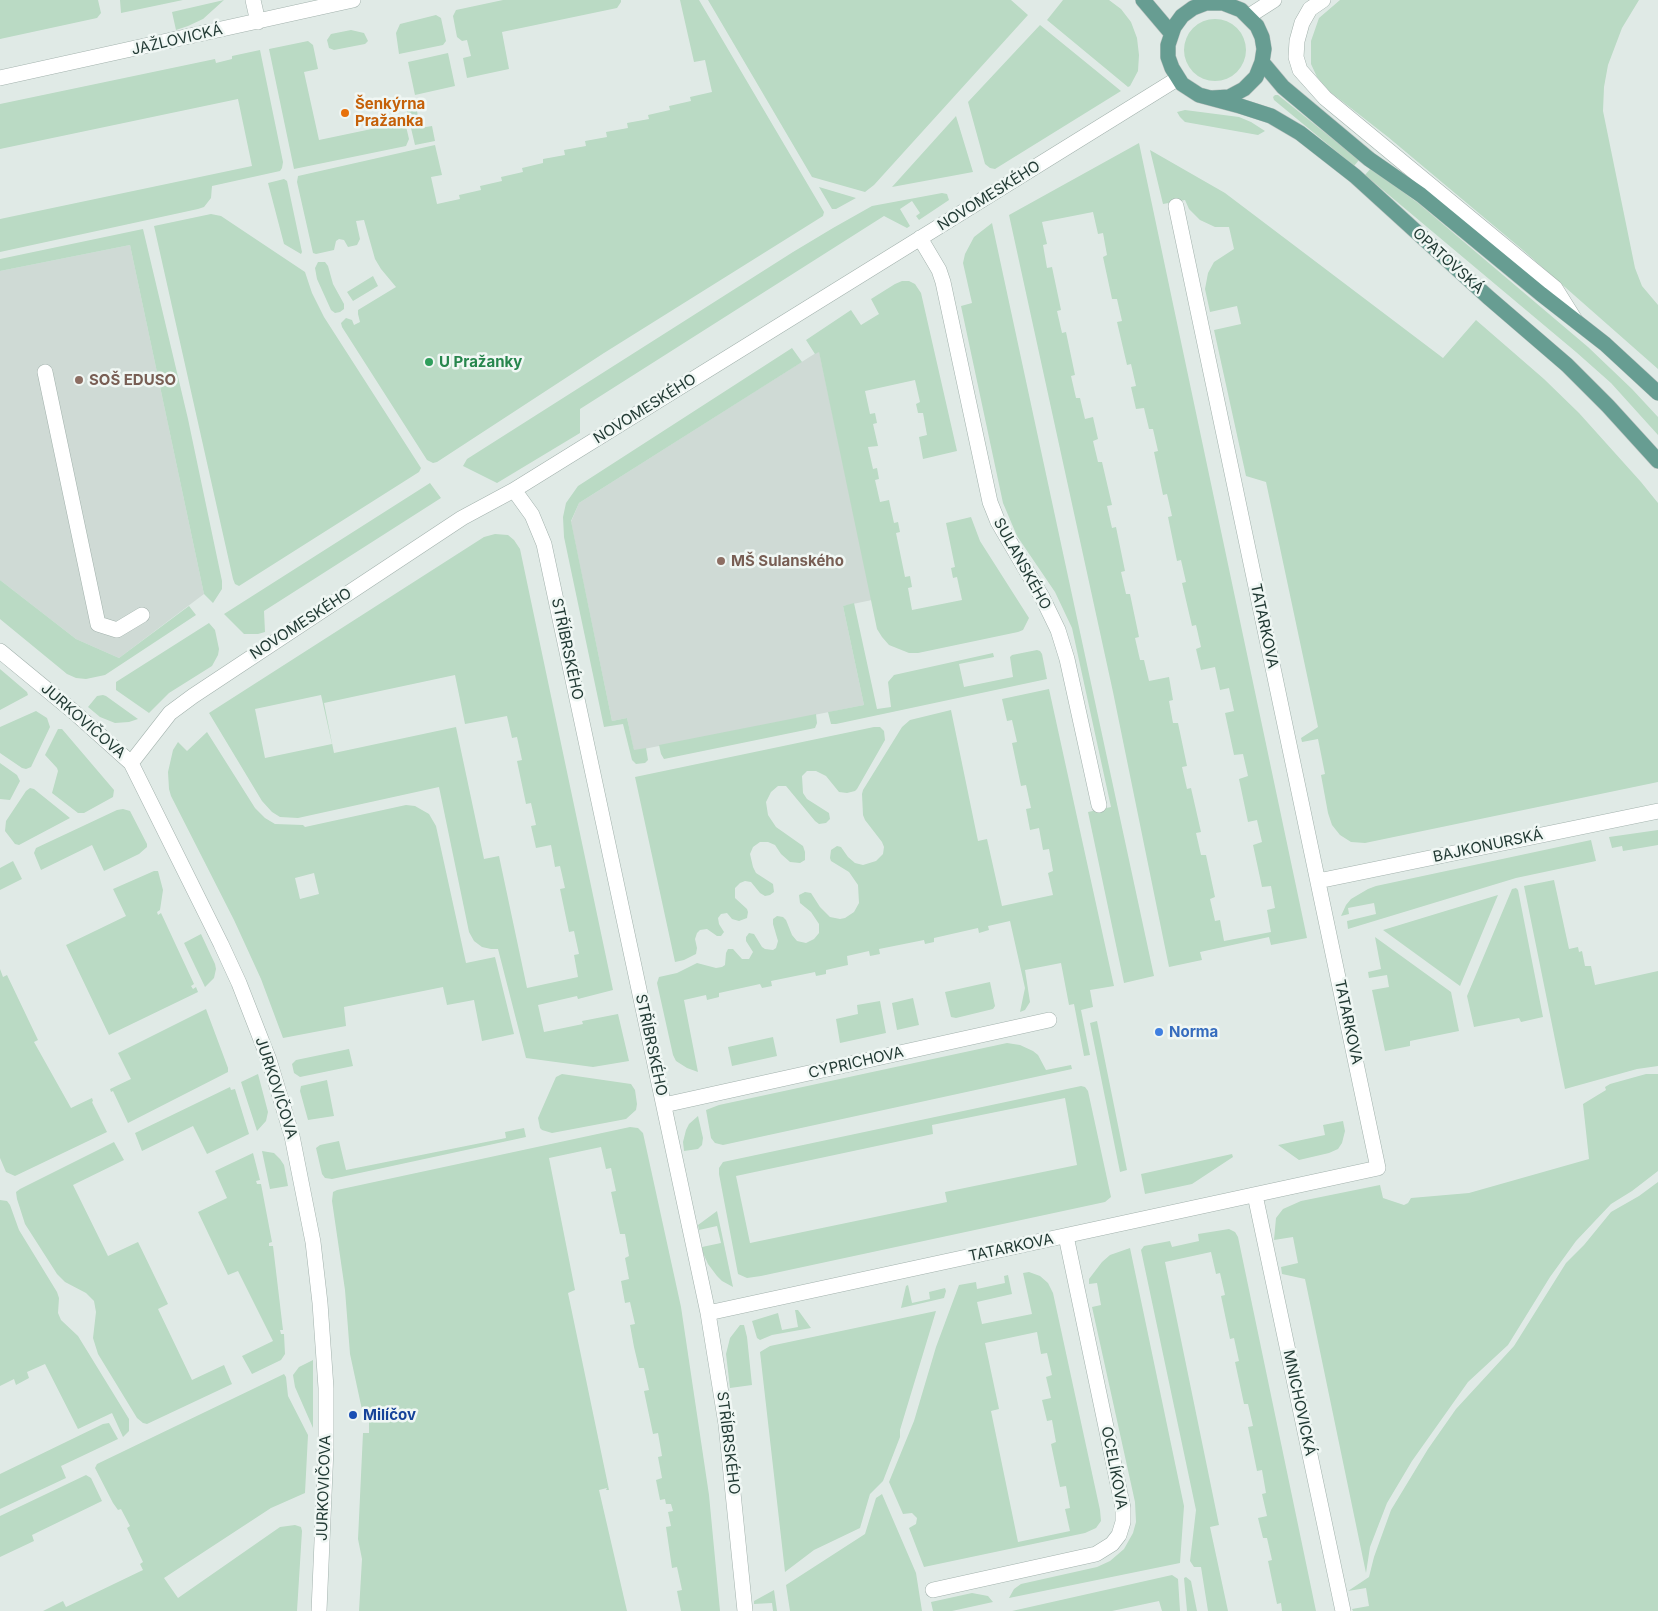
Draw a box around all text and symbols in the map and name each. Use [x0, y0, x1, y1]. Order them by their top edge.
street label: JAŽLOVICKÁ [130, 21, 224, 59]
place label: Šenkýrna Pražanka [355, 95, 425, 130]
marker: Šenkýrna Pražanka [339, 107, 351, 119]
street label: NOVOMESKÉHO [934, 157, 1044, 235]
street label: OPATOVSKÁ [1409, 224, 1487, 298]
place label: U Pražanky [439, 353, 522, 371]
marker: U Pražanky [423, 356, 435, 368]
street label: NOVOMESKÉHO [590, 370, 700, 448]
place label: SOŠ EDUSO [89, 371, 176, 389]
marker: SOŠ EDUSO [73, 374, 85, 386]
street label: SULANSKÉHO [989, 515, 1055, 613]
place label: MŠ Sulanského [731, 552, 844, 570]
marker: MŠ Sulanského [715, 555, 727, 567]
street label: TATARKOVA [1246, 582, 1282, 670]
street label: NOVOMESKÉHO [247, 584, 355, 664]
street label: STŘÍBRSKÉHO [547, 596, 587, 702]
street label: JURKOVIČOVA [37, 679, 129, 763]
street label: BAJKONURSKÁ [1431, 826, 1545, 866]
street label: TATARKOVA [1330, 978, 1366, 1066]
street label: STŘÍBRSKÉHO [631, 992, 671, 1098]
place label: Norma [1169, 1023, 1218, 1041]
marker: Norma [1153, 1026, 1165, 1038]
street label: JURKOVIČOVA [251, 1035, 301, 1141]
street label: CYPRICHOVA [807, 1043, 905, 1083]
street label: TATARKOVA [967, 1230, 1055, 1266]
street label: MNICHOVICKÁ [1279, 1348, 1319, 1458]
street label: STŘÍBRSKÉHO [713, 1390, 743, 1496]
place label: Milíčov [363, 1406, 416, 1424]
marker: Milíčov [347, 1409, 359, 1421]
street label: OCELÍKOVA [1097, 1425, 1131, 1511]
street label: JURKOVIČOVA [313, 1435, 335, 1541]

